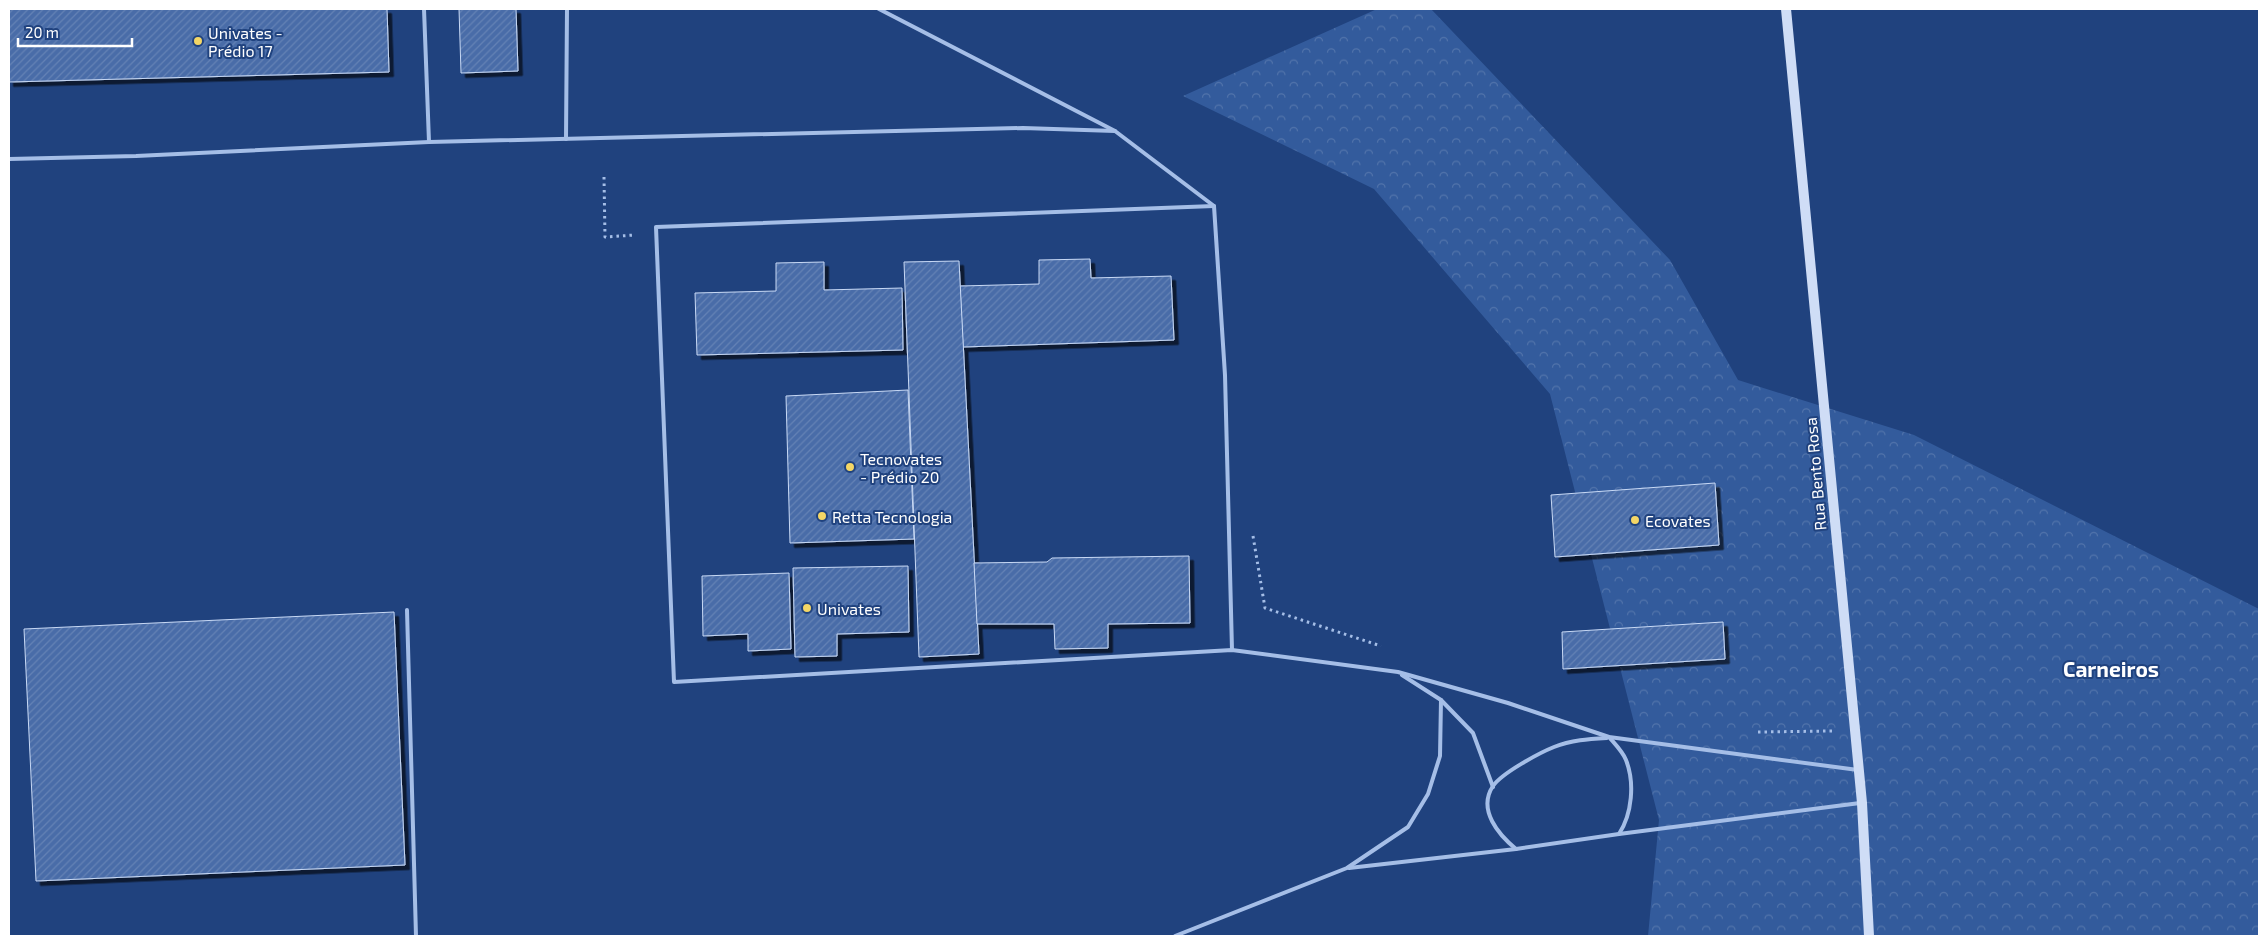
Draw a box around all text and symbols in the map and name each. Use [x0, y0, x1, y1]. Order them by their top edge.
scale bar [18, 15, 131, 47]
text: 20 m [25, 23, 59, 41]
place label: Univates - Prédio 17 [208, 23, 283, 60]
marker: Univates - Prédio 17 [192, 35, 204, 47]
street label: Rua Bento Rosa [1801, 417, 1829, 531]
place label: Tecnovates - Prédio 20 [860, 449, 942, 486]
marker: Tecnovates - Prédio 20 [844, 461, 856, 473]
place label: Retta Tecnologia [832, 507, 952, 526]
marker: Retta Tecnologia [816, 510, 828, 522]
place label: Ecovates [1645, 511, 1711, 530]
marker: Ecovates [1629, 514, 1641, 526]
place label: Univates [817, 599, 881, 618]
marker: Univates [801, 602, 813, 614]
district label: Carneiros [2063, 656, 2159, 681]

